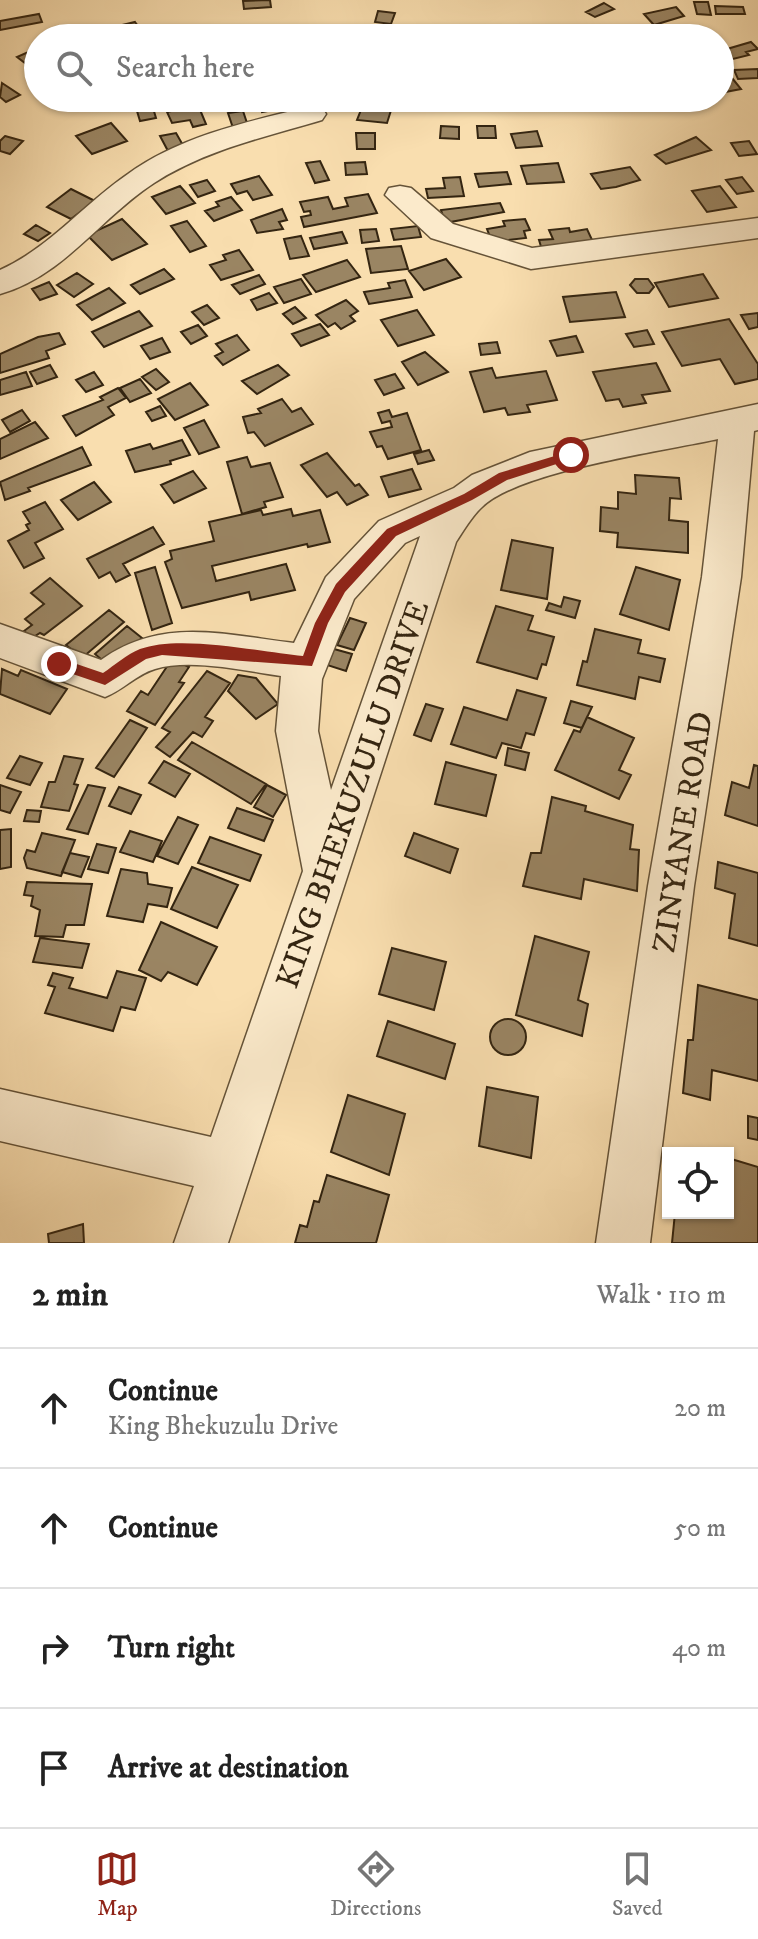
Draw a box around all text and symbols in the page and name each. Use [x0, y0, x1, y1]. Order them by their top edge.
search box [24, 24, 734, 112]
icon: search [52, 46, 96, 90]
text: Search here [116, 50, 255, 87]
route start [553, 437, 589, 473]
street label: KING BHEKUZULU DRIVE [269, 595, 439, 994]
route end [41, 646, 77, 682]
street label: ZINYANE ROAD [645, 709, 723, 956]
map controls [662, 1147, 734, 1219]
button: locate [662, 1147, 734, 1219]
text: 2 min [32, 1274, 108, 1316]
text: Walk · 110 m [596, 1279, 726, 1312]
text: Continue [108, 1373, 218, 1410]
icon: ahead [32, 1386, 76, 1430]
text: 20 m [674, 1392, 726, 1425]
text: King Bhekuzulu Drive [108, 1410, 338, 1443]
icon: ahead [32, 1506, 76, 1550]
text: Continue [108, 1510, 218, 1547]
text: 50 m [674, 1512, 726, 1545]
icon: right [32, 1626, 76, 1670]
text: Turn right [108, 1630, 235, 1667]
text: 40 m [672, 1632, 726, 1665]
icon: arrive [32, 1746, 76, 1790]
text: Arrive at destination [108, 1750, 349, 1787]
tab: Map [95, 1847, 139, 1922]
tab: Directions [330, 1847, 421, 1922]
tab: Saved [612, 1847, 663, 1922]

